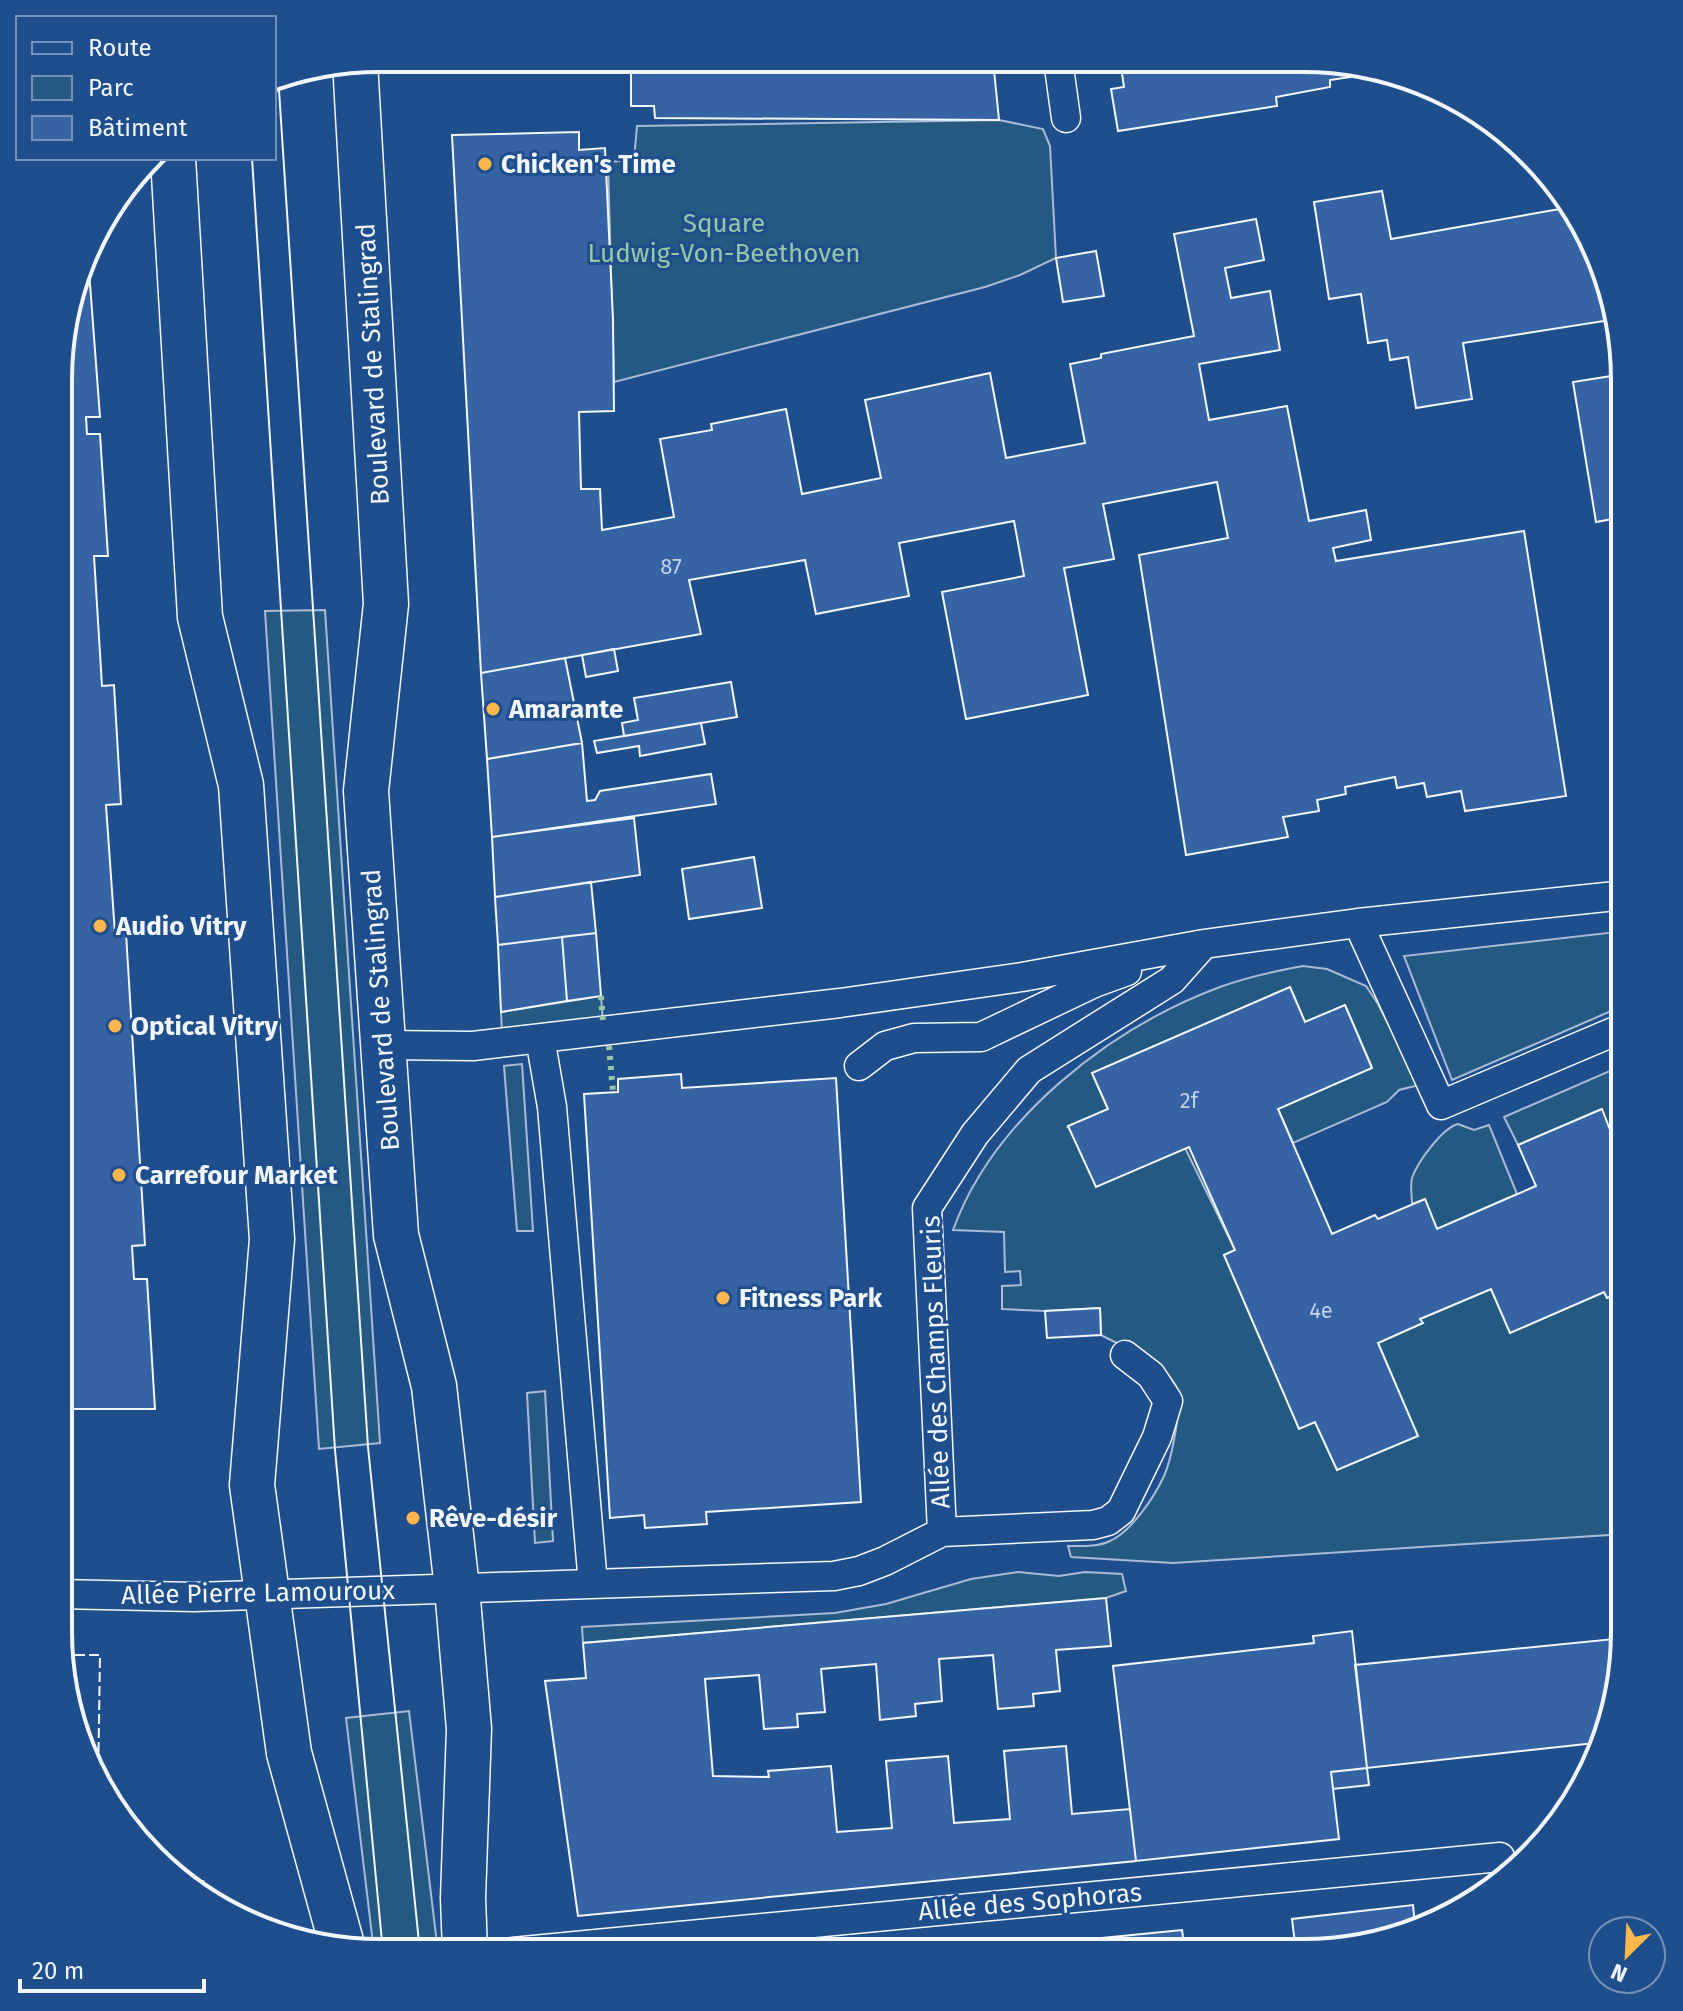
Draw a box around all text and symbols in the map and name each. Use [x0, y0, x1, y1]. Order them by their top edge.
legend [16, 16, 276, 160]
text: Route [88, 34, 152, 62]
text: Parc [88, 74, 134, 102]
text: Bâtiment [88, 114, 188, 142]
place label: Chicken's Time [501, 149, 676, 180]
marker: Chicken's Time [476, 155, 494, 173]
park label: Square Ludwig-Von-Beethoven [588, 208, 860, 269]
street label: Boulevard de Stalingrad [350, 222, 396, 506]
house number: 87 [660, 553, 682, 580]
place label: Amarante [508, 694, 623, 725]
marker: Amarante [484, 700, 502, 718]
street label: Boulevard de Stalingrad [356, 868, 406, 1152]
place label: Audio Vitry [115, 911, 247, 942]
marker: Audio Vitry [91, 917, 109, 935]
place label: Optical Vitry [131, 1011, 279, 1042]
marker: Optical Vitry [106, 1017, 124, 1035]
house number: 2f [1180, 1087, 1200, 1114]
place label: Carrefour Market [135, 1160, 338, 1191]
marker: Carrefour Market [110, 1166, 128, 1184]
street label: Allée des Champs Fleuris [915, 1215, 957, 1509]
place label: Fitness Park [739, 1283, 883, 1314]
marker: Fitness Park [714, 1289, 732, 1307]
house number: 4e [1309, 1297, 1333, 1324]
place label: Rêve-désir [429, 1503, 558, 1534]
marker: Rêve-désir [404, 1509, 422, 1527]
street label: Allée Pierre Lamouroux [121, 1575, 396, 1611]
street label: Allée des Sophoras [917, 1877, 1143, 1927]
north arrow [1587, 1915, 1667, 1995]
scale bar [20, 1943, 204, 1993]
text: 20 m [32, 1957, 84, 1985]
text: N [1607, 1958, 1631, 1988]

